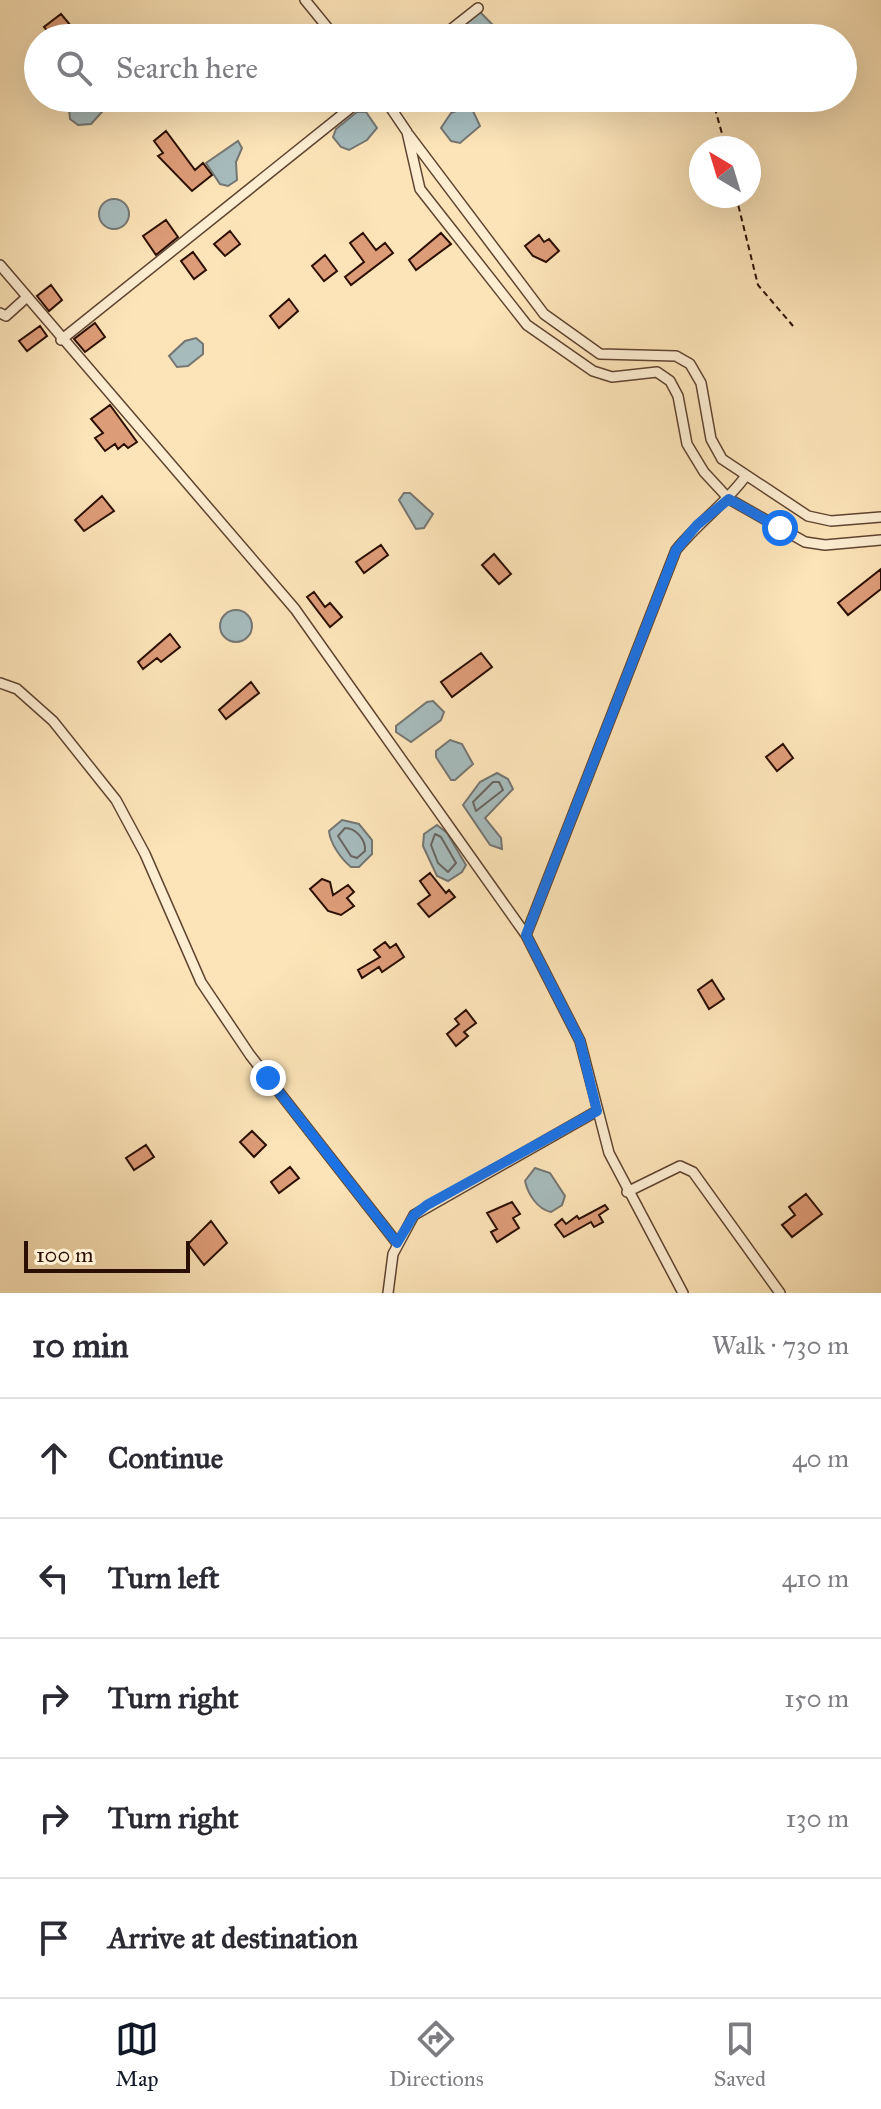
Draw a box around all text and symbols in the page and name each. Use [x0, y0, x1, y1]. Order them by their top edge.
search box [24, 24, 857, 112]
icon: search [52, 46, 96, 90]
text: Search here [116, 50, 258, 86]
north arrow [689, 136, 761, 208]
route start [762, 510, 798, 546]
route end [250, 1060, 286, 1096]
scale bar [24, 1237, 190, 1273]
text: 100 m [36, 1241, 93, 1268]
text: 10 min [32, 1325, 129, 1366]
text: Walk · 730 m [712, 1329, 849, 1361]
icon: ahead [32, 1436, 76, 1480]
text: Continue [108, 1440, 223, 1476]
text: 40 m [792, 1442, 849, 1474]
icon: left [32, 1556, 76, 1600]
text: Turn left [108, 1560, 219, 1596]
text: 410 m [782, 1562, 849, 1594]
icon: right [32, 1676, 76, 1720]
text: Turn right [108, 1680, 239, 1716]
text: 150 m [784, 1682, 849, 1714]
icon: right [32, 1796, 76, 1840]
text: Turn right [108, 1800, 239, 1836]
text: 130 m [786, 1802, 849, 1834]
icon: arrive [32, 1916, 76, 1960]
text: Arrive at destination [108, 1920, 358, 1956]
tab: Map [115, 2017, 159, 2092]
tab: Directions [389, 2017, 484, 2092]
tab: Saved [714, 2017, 766, 2092]

